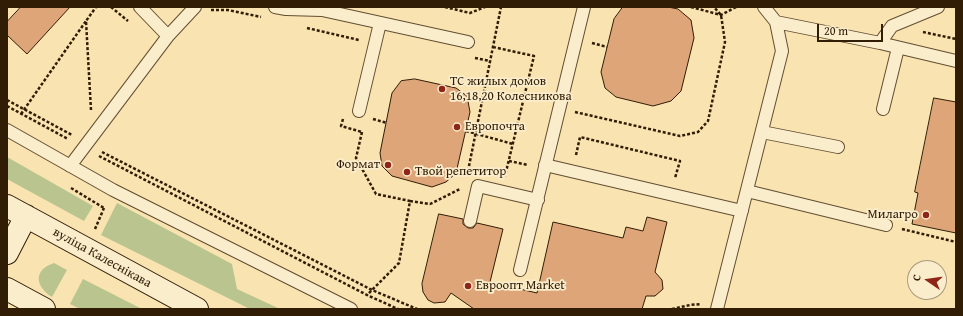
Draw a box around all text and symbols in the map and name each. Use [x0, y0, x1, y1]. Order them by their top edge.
scale bar [819, 16, 885, 42]
text: 20 m [824, 22, 848, 39]
place label: ТС жилых домов 16,18,20 Колесникова [450, 74, 572, 105]
marker: ТС жилых домов 16,18,20 Колесникова [437, 84, 447, 94]
place label: Европочта [465, 119, 525, 135]
marker: Европочта [452, 122, 462, 132]
place label: Формат [336, 157, 380, 173]
marker: Формат [383, 160, 393, 170]
place label: Твой репетитор [415, 164, 506, 180]
marker: Твой репетитор [402, 167, 412, 177]
place label: Милагро [868, 207, 918, 223]
marker: Милагро [921, 210, 931, 220]
street label: вуліца Калеснікава [50, 224, 154, 292]
north arrow [907, 260, 947, 300]
text: С [908, 273, 925, 282]
place label: Евроопт Market [476, 278, 565, 294]
marker: Евроопт Market [463, 281, 473, 291]

